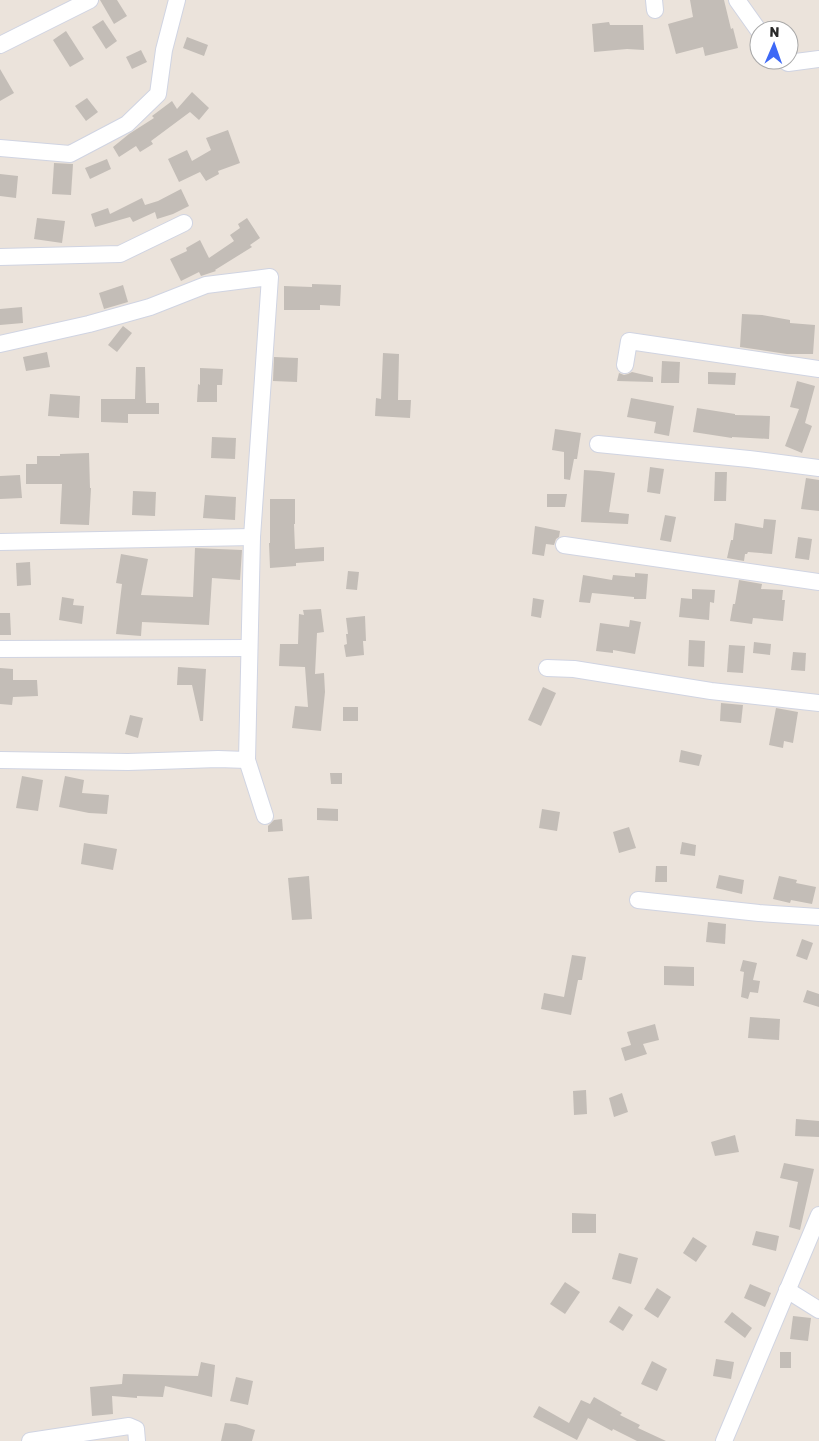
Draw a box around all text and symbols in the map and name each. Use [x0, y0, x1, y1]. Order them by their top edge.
north arrow [749, 20, 799, 70]
text: N [769, 24, 780, 41]

